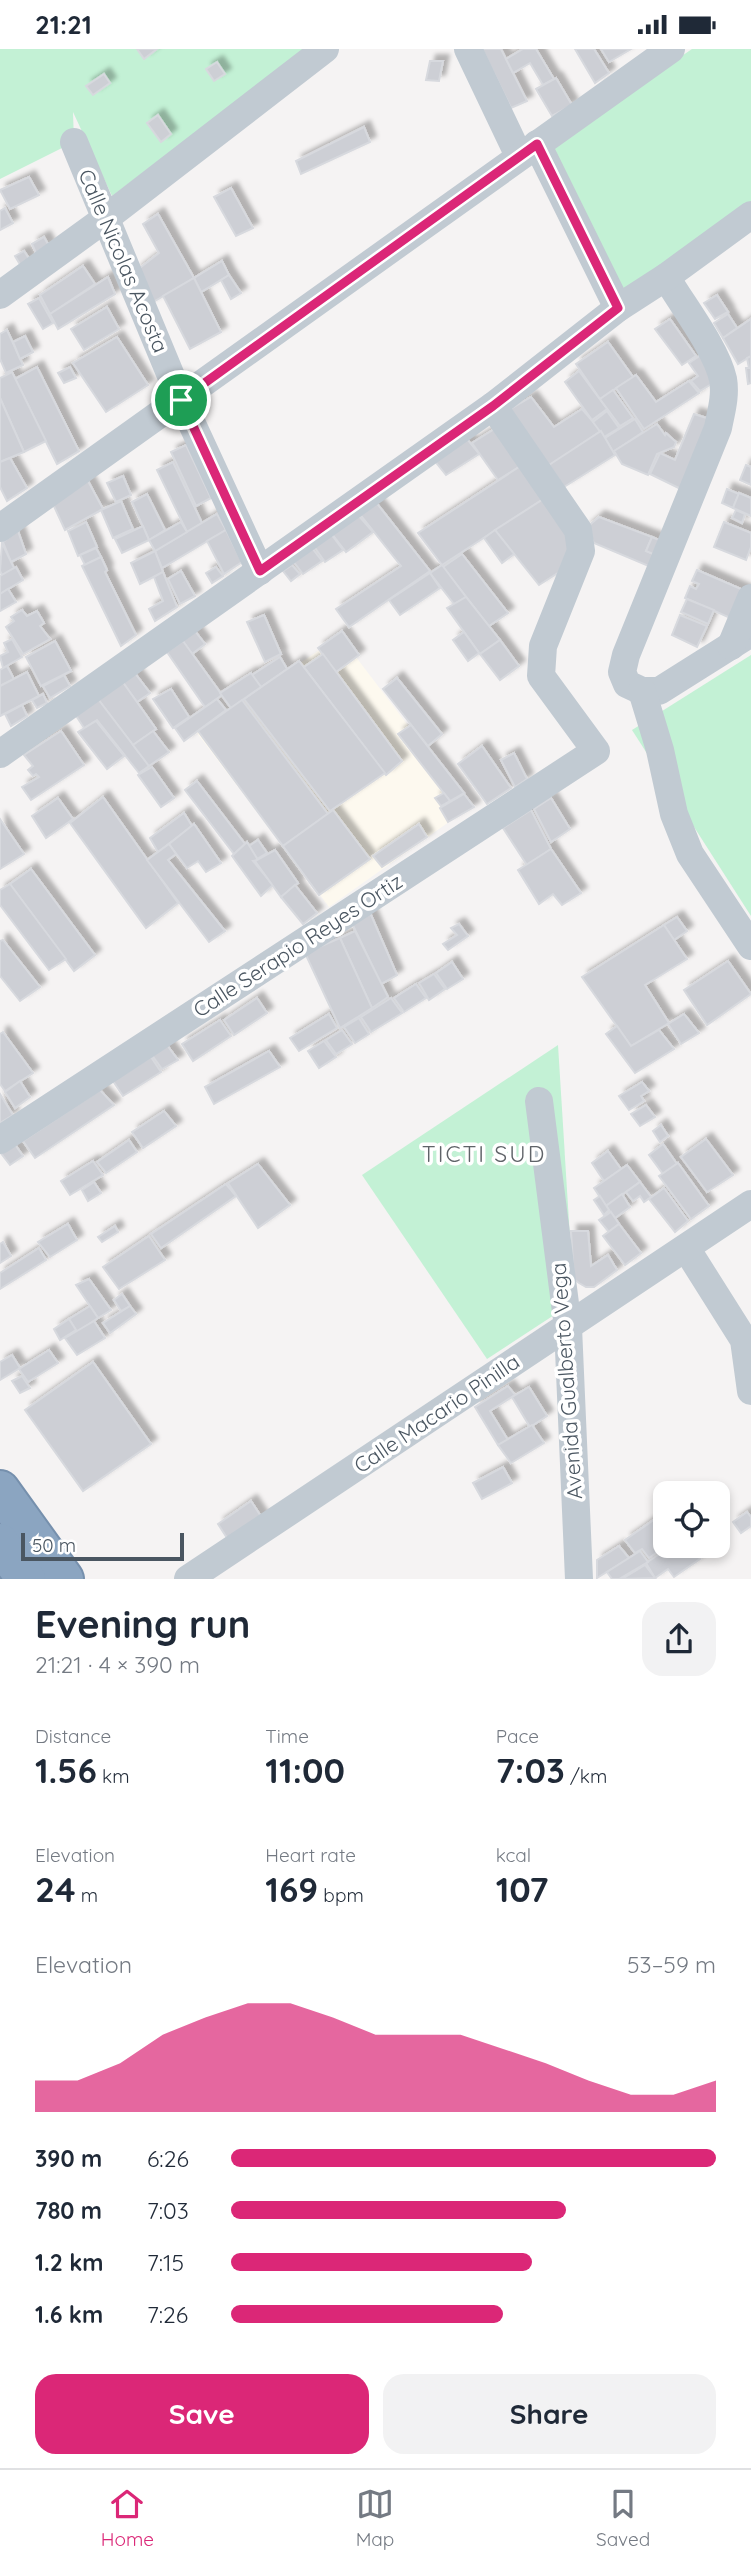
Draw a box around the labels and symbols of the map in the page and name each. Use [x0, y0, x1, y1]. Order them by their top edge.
street label: Calle Nicolas Acosta [74, 165, 174, 356]
pin [151, 370, 211, 430]
street label: Calle Serapio Reyes Ortiz [188, 868, 407, 1023]
district label: TICTI SUD [422, 1139, 546, 1168]
street label: Avenida Gualberto Vega [545, 1262, 587, 1500]
street label: Calle Macario Pinilla [349, 1348, 524, 1478]
scale bar [21, 1530, 184, 1562]

